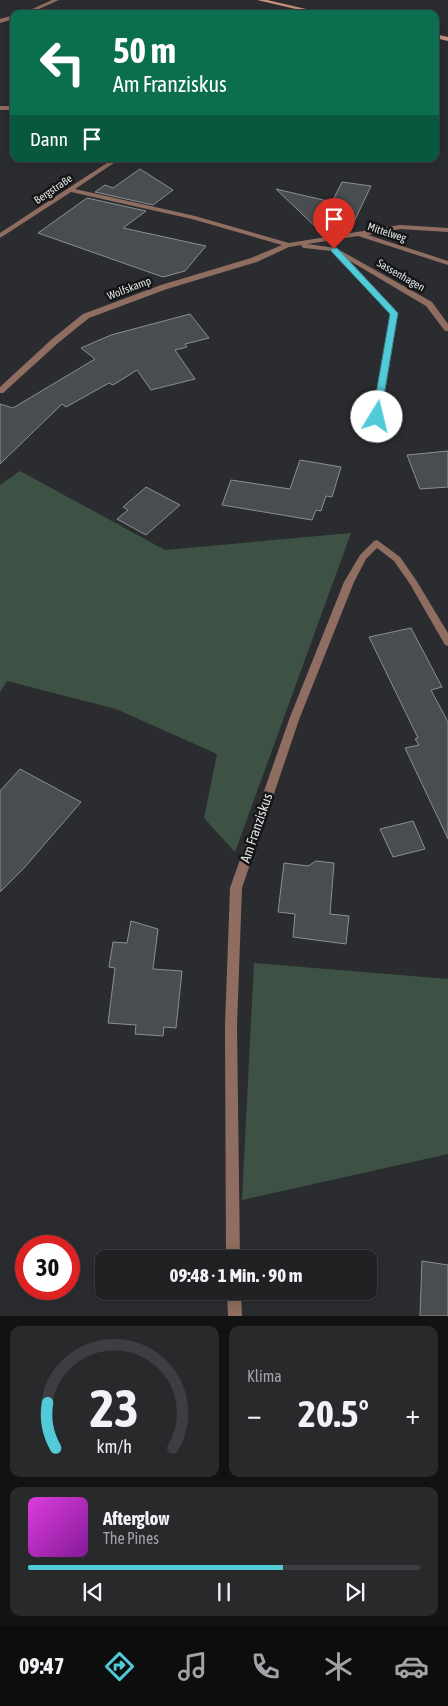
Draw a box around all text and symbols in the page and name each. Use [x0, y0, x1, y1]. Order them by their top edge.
icon: left [30, 30, 95, 95]
text: 50 m [113, 30, 176, 70]
text: Am Franziskus [113, 71, 227, 97]
icon: arrive [78, 125, 106, 153]
text: Dann [30, 128, 68, 150]
street label: Bergstraße [32, 172, 74, 206]
pin [313, 198, 355, 249]
icon: arrive [320, 205, 348, 233]
street label: Mittelweg [366, 220, 408, 244]
street label: Sassenhagen [375, 257, 427, 293]
street label: Wolfskamp [105, 274, 153, 302]
position arrow [350, 390, 402, 442]
street label: Am Franziskus [237, 791, 275, 865]
speed limit sign: 30 [15, 1235, 80, 1300]
text: 09:48 · 1 Min. · 90 m [169, 1264, 303, 1286]
text: Klima [247, 1367, 282, 1385]
text: 23 [90, 1378, 139, 1438]
text: 20.5° [298, 1392, 369, 1435]
text: − [247, 1398, 262, 1430]
text: + [405, 1398, 420, 1430]
text: km/h [97, 1436, 132, 1457]
text: Afterglow [103, 1507, 170, 1529]
text: The Pines [103, 1529, 159, 1547]
icon: previous [79, 1578, 107, 1606]
icon: pause [210, 1578, 238, 1606]
icon: next [341, 1578, 369, 1606]
icon: directions [102, 1649, 137, 1684]
icon: music [175, 1649, 210, 1684]
icon: phone [248, 1649, 283, 1684]
icon: climate [321, 1649, 356, 1684]
icon: car [394, 1649, 429, 1684]
text: 09:47 [19, 1653, 64, 1679]

